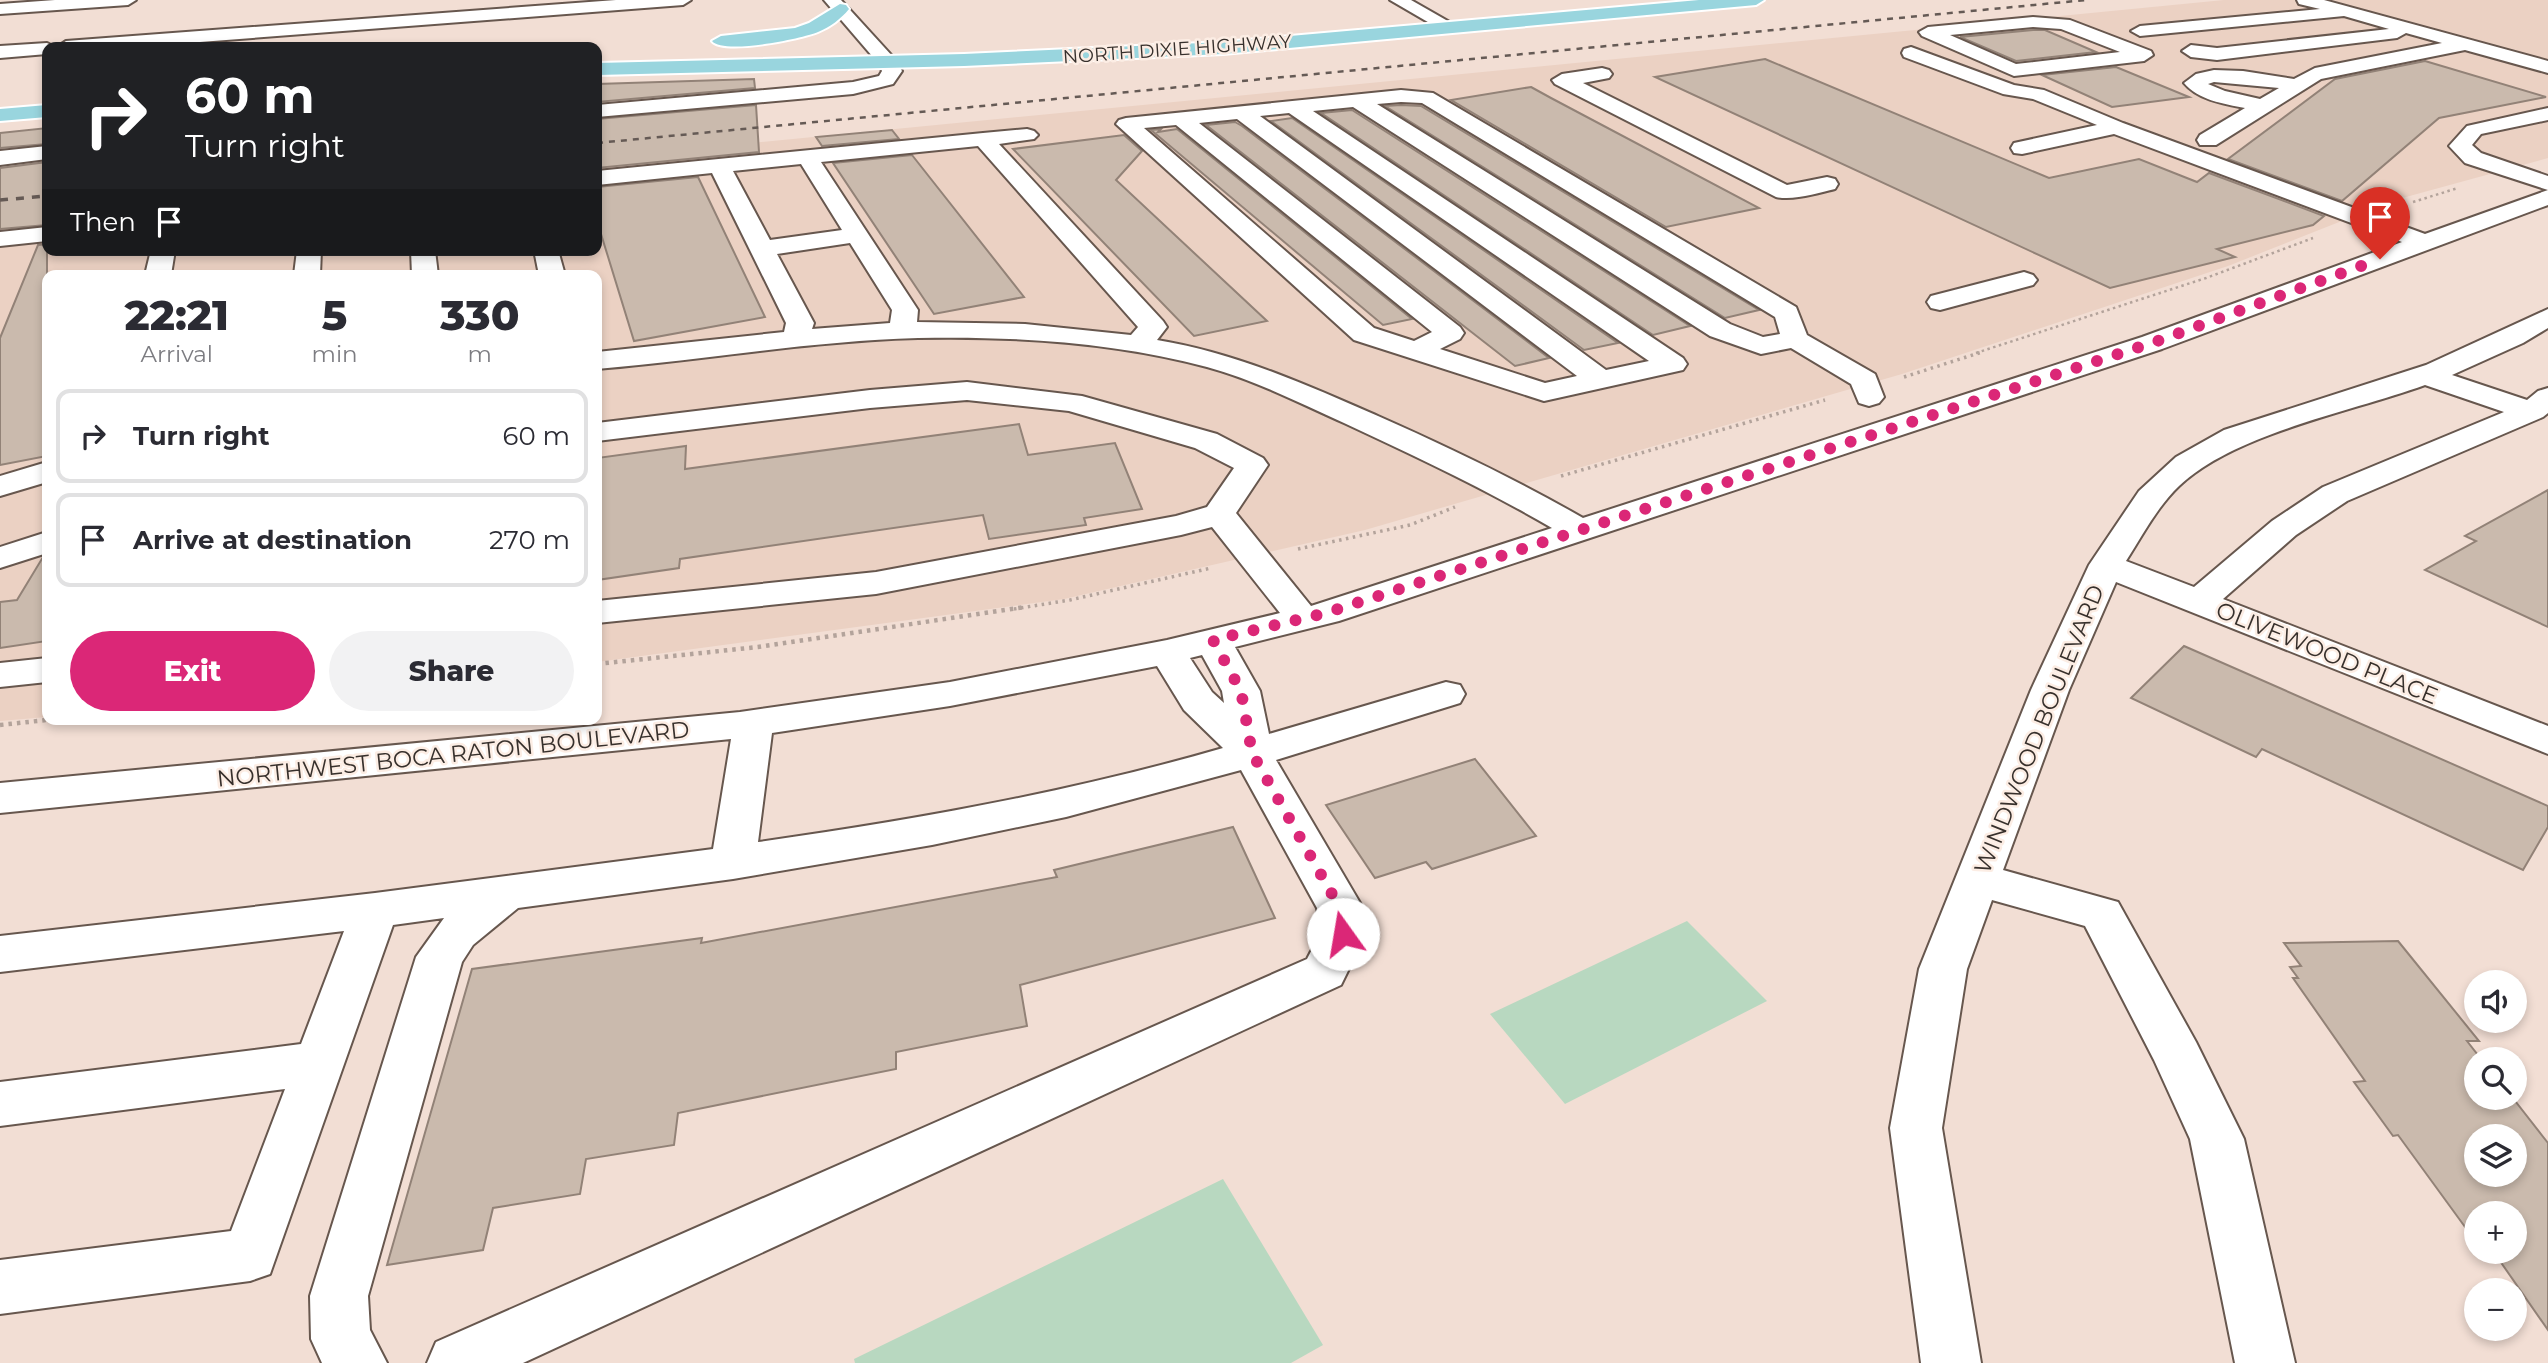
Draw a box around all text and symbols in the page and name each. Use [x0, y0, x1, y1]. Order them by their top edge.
street label: NORTH DIXIE HIGHWAY [1062, 29, 1293, 68]
text: 60 m [185, 66, 315, 125]
icon: right [70, 70, 161, 161]
text: Turn right [185, 126, 345, 165]
pin [2350, 187, 2410, 259]
icon: arrive [2361, 198, 2399, 236]
icon: arrive [150, 203, 188, 241]
text: Then [70, 206, 136, 238]
text: 22:21 [125, 289, 229, 341]
text: 5 [322, 289, 347, 341]
text: 330 [440, 289, 519, 341]
text: Arrival [140, 340, 213, 368]
text: min [312, 340, 358, 368]
text: m [468, 340, 492, 368]
icon: right [74, 417, 112, 455]
text: Turn right [133, 420, 269, 452]
text: 60 m [503, 420, 570, 452]
icon: arrive [74, 521, 112, 559]
text: Arrive at destination [133, 524, 412, 556]
text: 270 m [489, 524, 570, 556]
street label: WINDWOOD BOULEVARD [1968, 581, 2110, 877]
street label: OLIVEWOOD PLACE [2212, 596, 2442, 710]
button: Exit [70, 631, 315, 711]
button: Share [329, 631, 574, 711]
street label: NORTHWEST BOCA RATON BOULEVARD [215, 715, 691, 793]
position arrow [1306, 897, 1380, 971]
map controls [2464, 970, 2527, 1341]
button: sound [2464, 970, 2527, 1033]
button: search [2464, 1047, 2527, 1110]
button: layers [2464, 1124, 2527, 1187]
button: + [2464, 1201, 2527, 1264]
button: − [2464, 1278, 2527, 1341]

